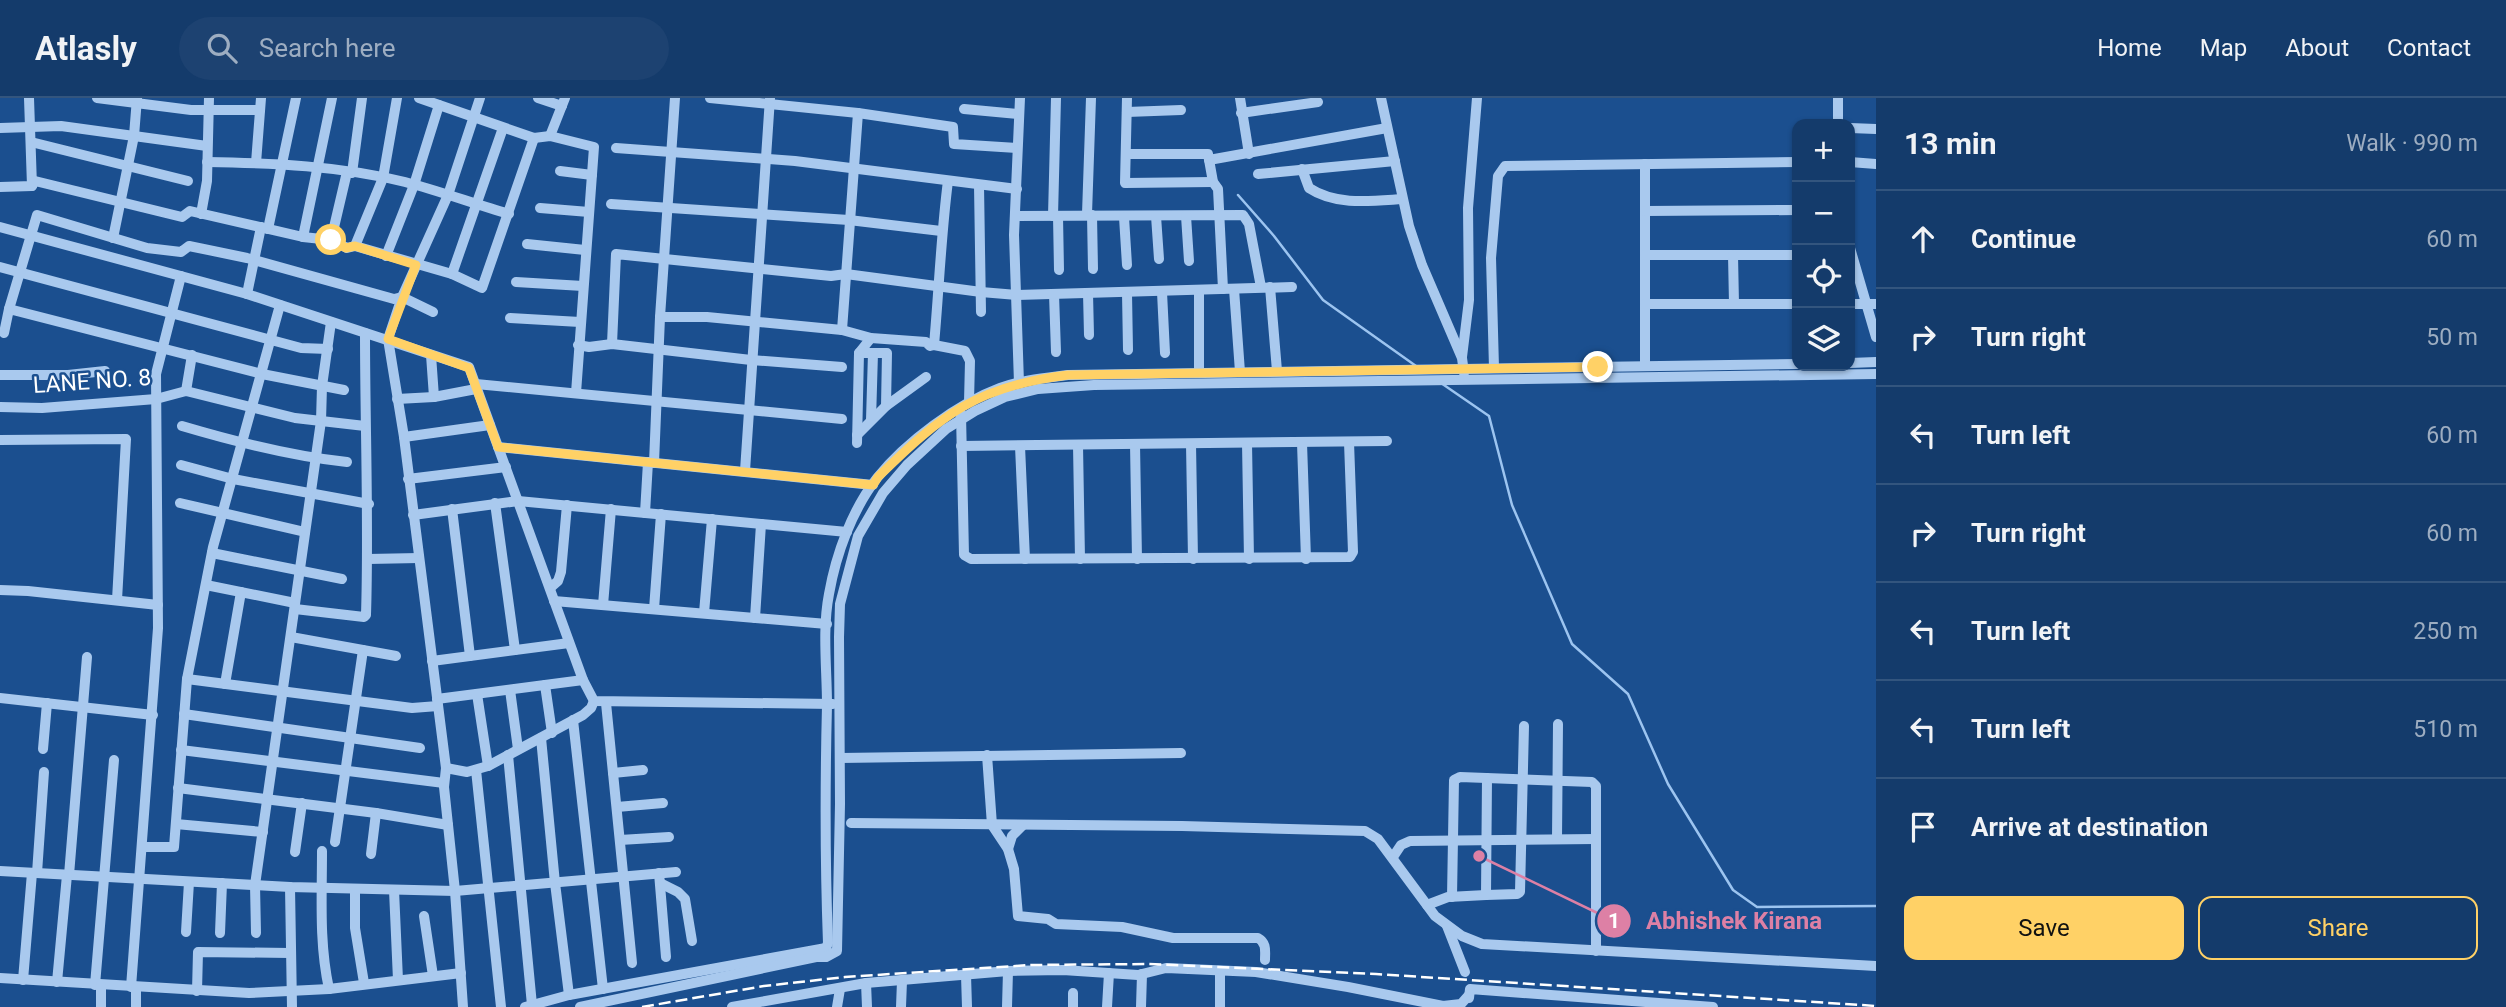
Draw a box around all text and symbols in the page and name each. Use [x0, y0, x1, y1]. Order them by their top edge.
search box [179, 17, 669, 80]
text: Atlasly [35, 29, 137, 68]
icon: search [203, 29, 241, 67]
text: Search here [259, 33, 396, 63]
text: Home [2097, 34, 2162, 62]
text: Map [2200, 34, 2247, 62]
text: About [2285, 34, 2349, 62]
text: Contact [2387, 34, 2471, 62]
map controls [1792, 119, 1855, 371]
button: + [1792, 119, 1855, 182]
text: 13 min [1904, 126, 1997, 161]
text: Walk · 990 m [2346, 130, 2478, 157]
button: − [1792, 182, 1855, 245]
icon: ahead [1904, 220, 1942, 258]
route start [315, 224, 346, 255]
text: Continue [1971, 224, 2076, 254]
text: 60 m [2426, 226, 2478, 253]
button: locate [1792, 245, 1855, 308]
button: layers [1792, 308, 1855, 371]
icon: right [1904, 318, 1942, 356]
text: Turn right [1971, 322, 2086, 352]
text: 50 m [2426, 324, 2478, 351]
route end [1582, 351, 1613, 382]
street label: LANE NO. 8 [32, 364, 152, 399]
icon: left [1904, 416, 1942, 454]
text: Turn left [1971, 420, 2070, 450]
text: 60 m [2426, 422, 2478, 449]
icon: right [1904, 514, 1942, 552]
text: Turn right [1971, 518, 2086, 548]
text: 60 m [2426, 520, 2478, 547]
icon: left [1904, 612, 1942, 650]
text: Turn left [1971, 616, 2070, 646]
text: 250 m [2413, 618, 2478, 645]
icon: left [1904, 710, 1942, 748]
text: Turn left [1971, 714, 2070, 744]
text: 510 m [2413, 716, 2478, 743]
icon: arrive [1904, 808, 1942, 846]
text: Arrive at destination [1971, 812, 2208, 842]
button: Save [1904, 896, 2184, 960]
button: Share [2198, 896, 2478, 960]
callout: Abhishek Kirana [1597, 898, 1836, 943]
text: Abhishek Kirana [1646, 907, 1822, 935]
text: 1 [1608, 909, 1620, 933]

